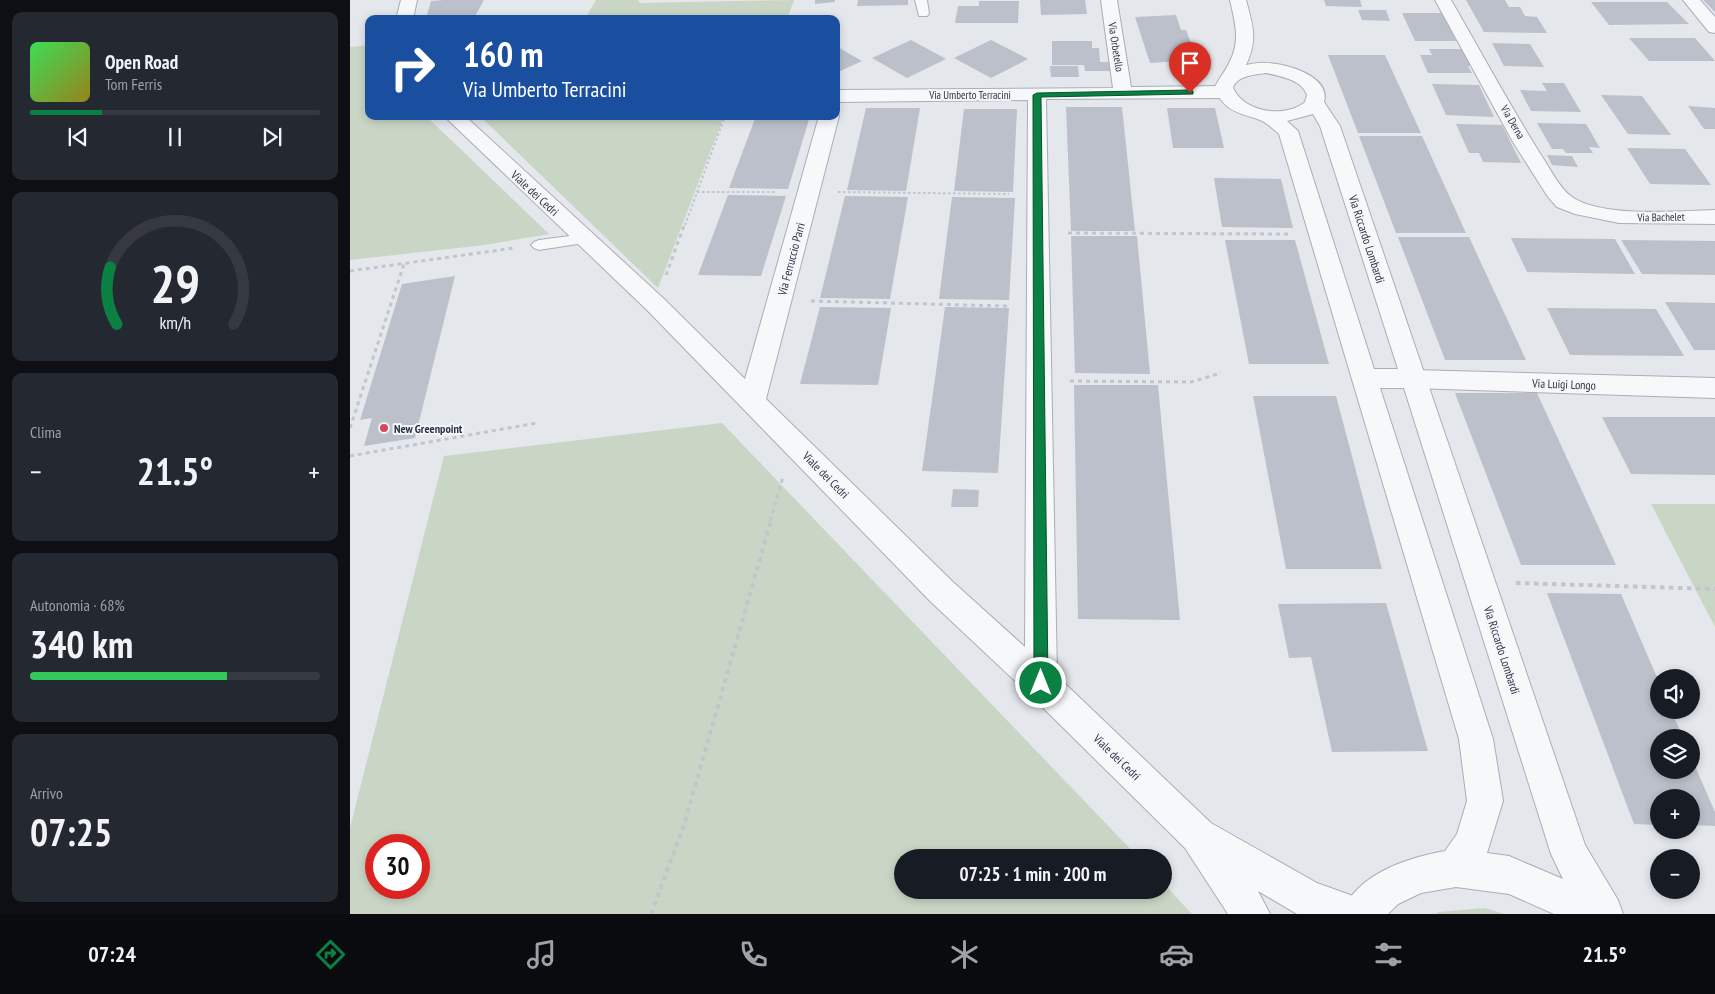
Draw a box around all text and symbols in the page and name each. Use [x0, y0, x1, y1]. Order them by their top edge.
street label: Via Orbetello [1105, 20, 1127, 73]
text: 160 m [463, 31, 544, 77]
icon: right [380, 35, 445, 100]
pin [1169, 42, 1211, 93]
icon: arrive [1176, 49, 1204, 77]
text: Open Road [105, 50, 178, 74]
text: Tom Ferris [105, 74, 162, 94]
text: Via Umberto Terracini [463, 75, 626, 103]
street label: Via Umberto Terracini [928, 88, 1011, 102]
street label: Via Derna [1497, 102, 1528, 141]
icon: previous [64, 123, 92, 151]
icon: pause [161, 123, 189, 151]
icon: next [258, 123, 286, 151]
street label: Viale dei Cedri [507, 166, 562, 219]
street label: Via Riccardo Lombardi [1345, 192, 1388, 285]
street label: Via Bachelet [1636, 210, 1685, 224]
street label: Via Ferruccio Parri [774, 221, 808, 298]
text: 29 [150, 250, 200, 317]
text: km/h [159, 311, 191, 334]
street label: Via Luigi Longo [1531, 375, 1596, 393]
place label: New Greenpoint [394, 421, 463, 436]
text: Clima [30, 422, 61, 442]
marker: New Greenpoint [378, 422, 390, 434]
text: 21.5° [137, 446, 213, 495]
street label: Viale dei Cedri [799, 448, 852, 501]
text: − [30, 453, 42, 490]
text: + [308, 453, 320, 490]
text: Autonomia · 68% [30, 595, 125, 615]
street label: Via Riccardo Lombardi [1480, 603, 1523, 696]
text: 340 km [30, 619, 133, 668]
position arrow [1014, 656, 1066, 708]
map controls [1650, 669, 1700, 899]
button: sound [1650, 669, 1700, 719]
button: layers [1650, 729, 1700, 779]
street label: Viale dei Cedri [1090, 730, 1144, 783]
text: Arrivo [30, 783, 63, 803]
button: + [1650, 789, 1700, 839]
text: 07:25 [30, 807, 112, 856]
speed limit sign: 30 [365, 834, 430, 899]
button: − [1650, 849, 1700, 899]
text: 07:25 · 1 min · 200 m [960, 862, 1106, 886]
icon: directions [313, 937, 348, 972]
icon: music [524, 937, 559, 972]
icon: phone [736, 937, 771, 972]
icon: climate [947, 937, 982, 972]
icon: car [1159, 937, 1194, 972]
icon: filters [1371, 937, 1406, 972]
text: 07:24 [88, 940, 136, 968]
text: 21.5° [1582, 940, 1627, 968]

